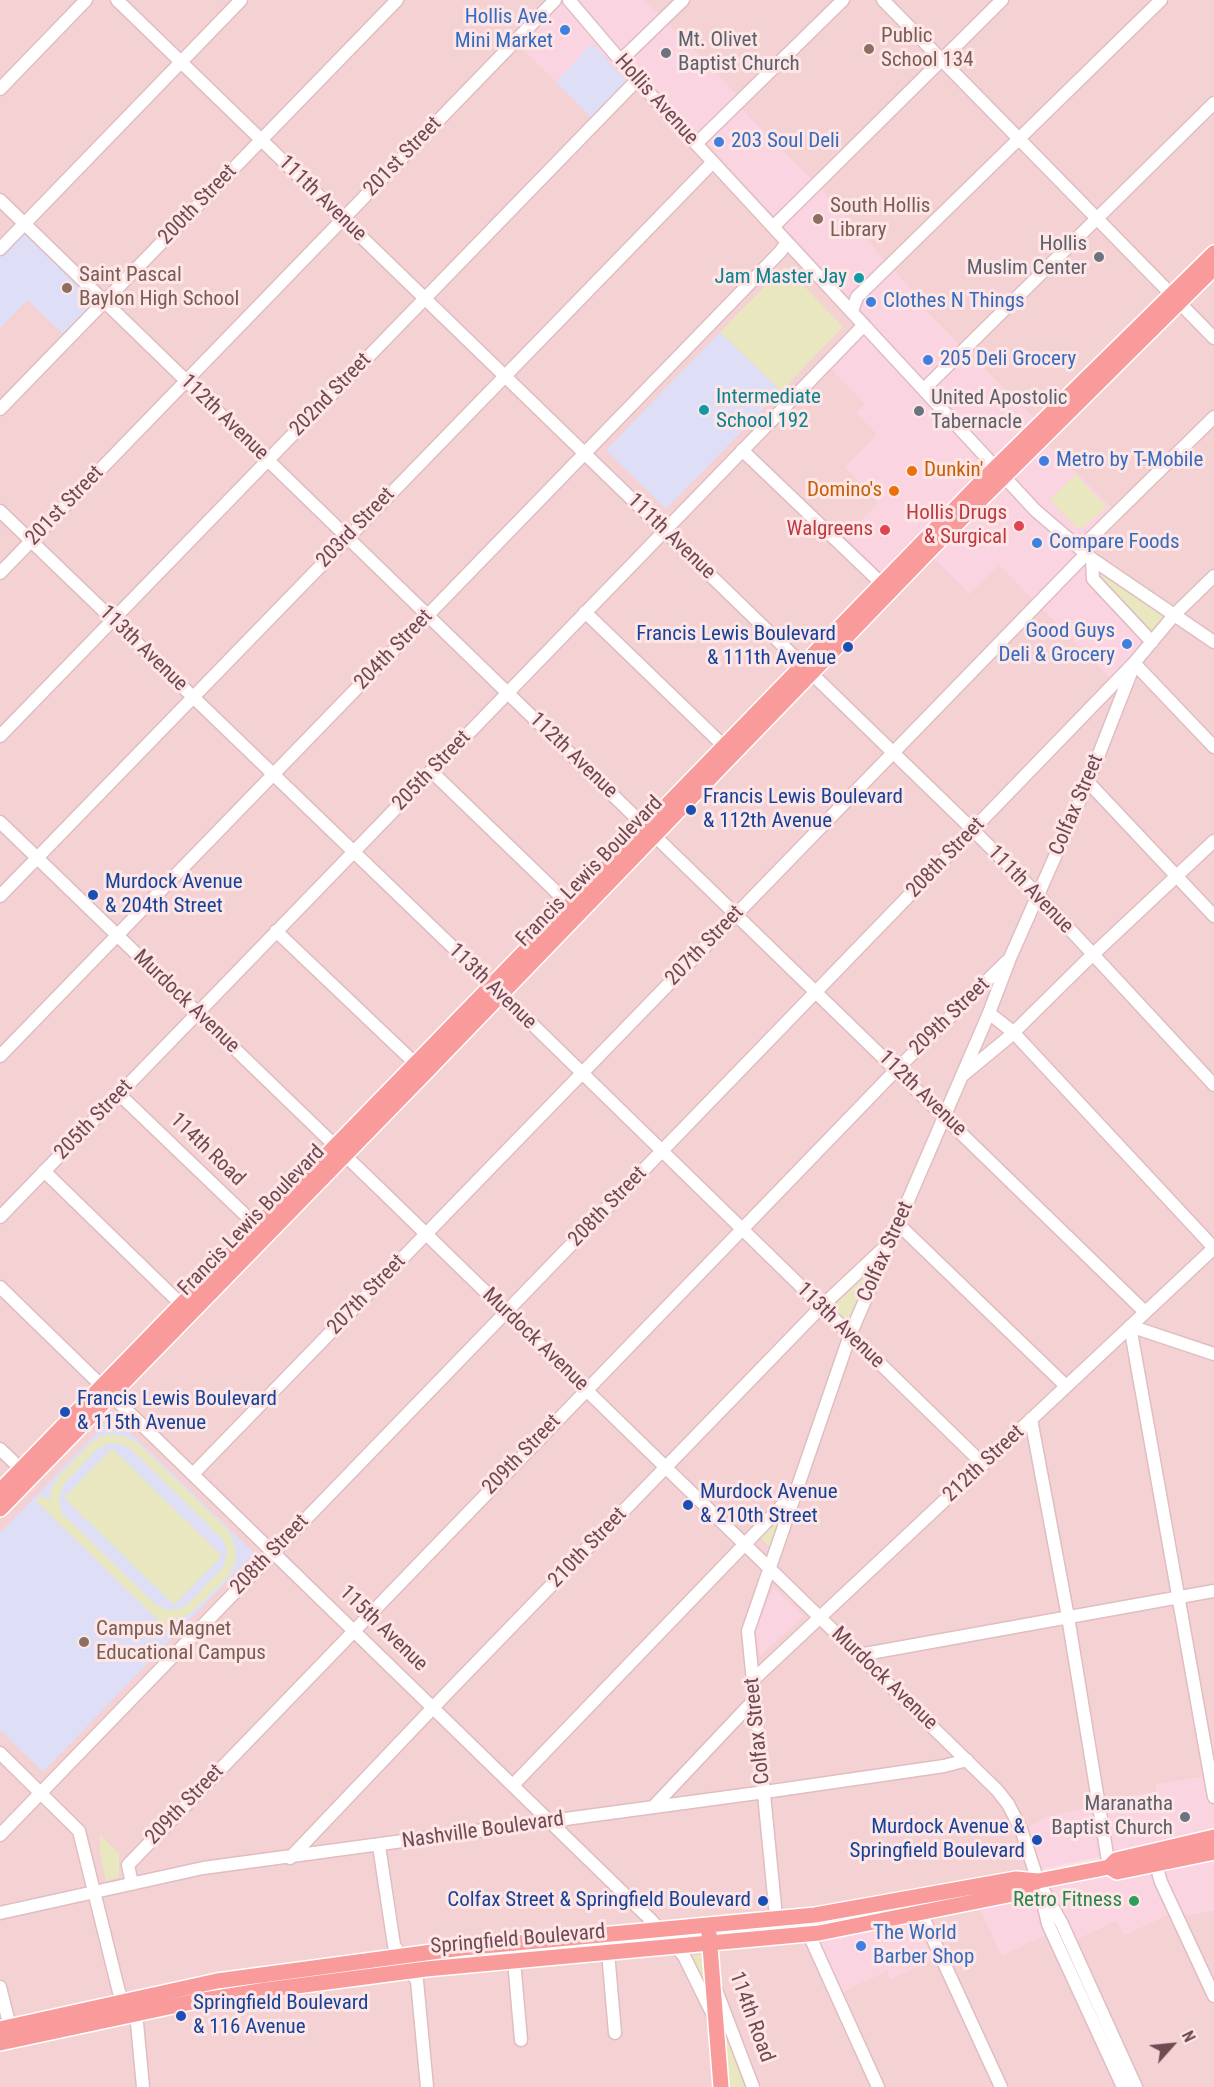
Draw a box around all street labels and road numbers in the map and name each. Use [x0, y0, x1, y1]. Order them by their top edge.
street label: Hollis Avenue [609, 50, 703, 150]
street label: 201st Street [359, 112, 447, 202]
street label: 111th Avenue [273, 151, 371, 247]
street label: 200th Street [154, 160, 242, 250]
street label: 202nd Street [285, 348, 377, 442]
street label: 112th Avenue [175, 370, 273, 466]
street label: 201st Street [21, 461, 109, 551]
street label: 203rd Street [312, 483, 400, 573]
street label: 111th Avenue [622, 489, 720, 585]
street label: 113th Avenue [94, 601, 192, 697]
street label: 204th Street [350, 605, 438, 695]
street label: 112th Avenue [524, 708, 622, 804]
street label: 205th Street [388, 726, 476, 816]
street label: Colfax Street [1044, 751, 1110, 859]
street label: Francis Lewis Boulevard [512, 791, 668, 953]
street label: 208th Street [902, 813, 990, 903]
street label: 111th Avenue [982, 841, 1078, 939]
street label: 207th Street [661, 901, 749, 991]
street label: 113th Avenue [443, 939, 541, 1035]
street label: Murdock Avenue [128, 945, 244, 1059]
street label: 209th Street [905, 973, 995, 1061]
street label: 112th Avenue [873, 1046, 971, 1142]
street label: 205th Street [50, 1075, 138, 1165]
street label: 114th Road [164, 1108, 250, 1192]
street label: Francis Lewis Boulevard [174, 1140, 330, 1302]
street label: 208th Street [564, 1162, 652, 1252]
street label: Colfax Street [853, 1198, 919, 1306]
street label: 207th Street [323, 1250, 411, 1340]
street label: 113th Avenue [791, 1278, 889, 1374]
street label: Murdock Avenue [477, 1283, 593, 1397]
street label: 209th Street [478, 1410, 566, 1500]
street label: 212th Street [938, 1420, 1030, 1508]
street label: 210th Street [544, 1503, 632, 1593]
street label: 208th Street [226, 1510, 314, 1600]
street label: 115th Avenue [334, 1581, 432, 1677]
street label: Murdock Avenue [826, 1622, 942, 1736]
street label: Colfax Street [740, 1676, 776, 1786]
street label: 209th Street [141, 1760, 229, 1850]
street label: Nashville Boulevard [400, 1807, 566, 1855]
street label: Springfield Boulevard [430, 1920, 606, 1960]
street label: 114th Road [723, 1968, 779, 2066]

